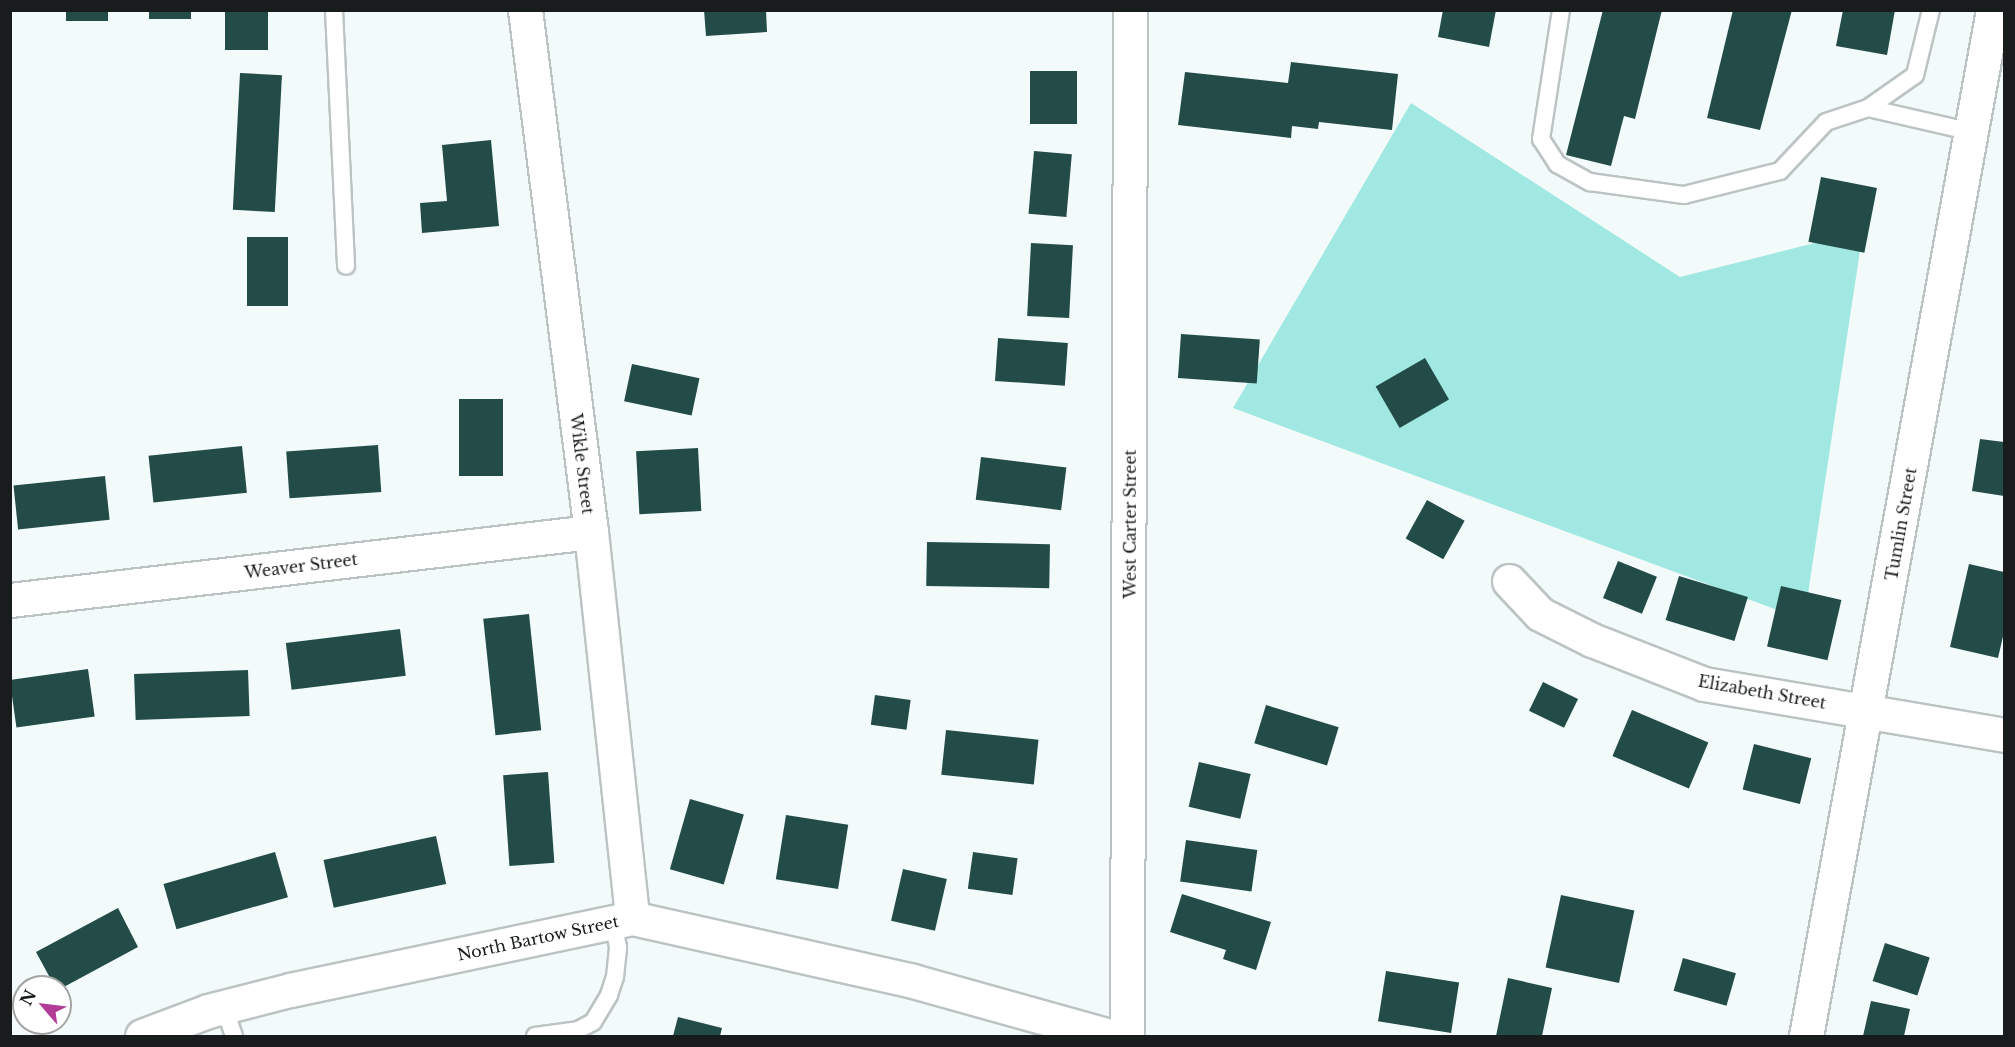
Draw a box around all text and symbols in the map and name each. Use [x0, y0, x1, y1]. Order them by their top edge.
street label: Wikle Street [566, 413, 598, 515]
street label: West Carter Street [1120, 449, 1140, 599]
street label: Tumlin Street [1882, 466, 1920, 582]
street label: Weaver Street [243, 550, 359, 582]
street label: Elizabeth Street [1697, 671, 1827, 713]
street label: North Bartow Street [455, 911, 621, 965]
north arrow [12, 975, 72, 1035]
text: N [16, 986, 40, 1009]

